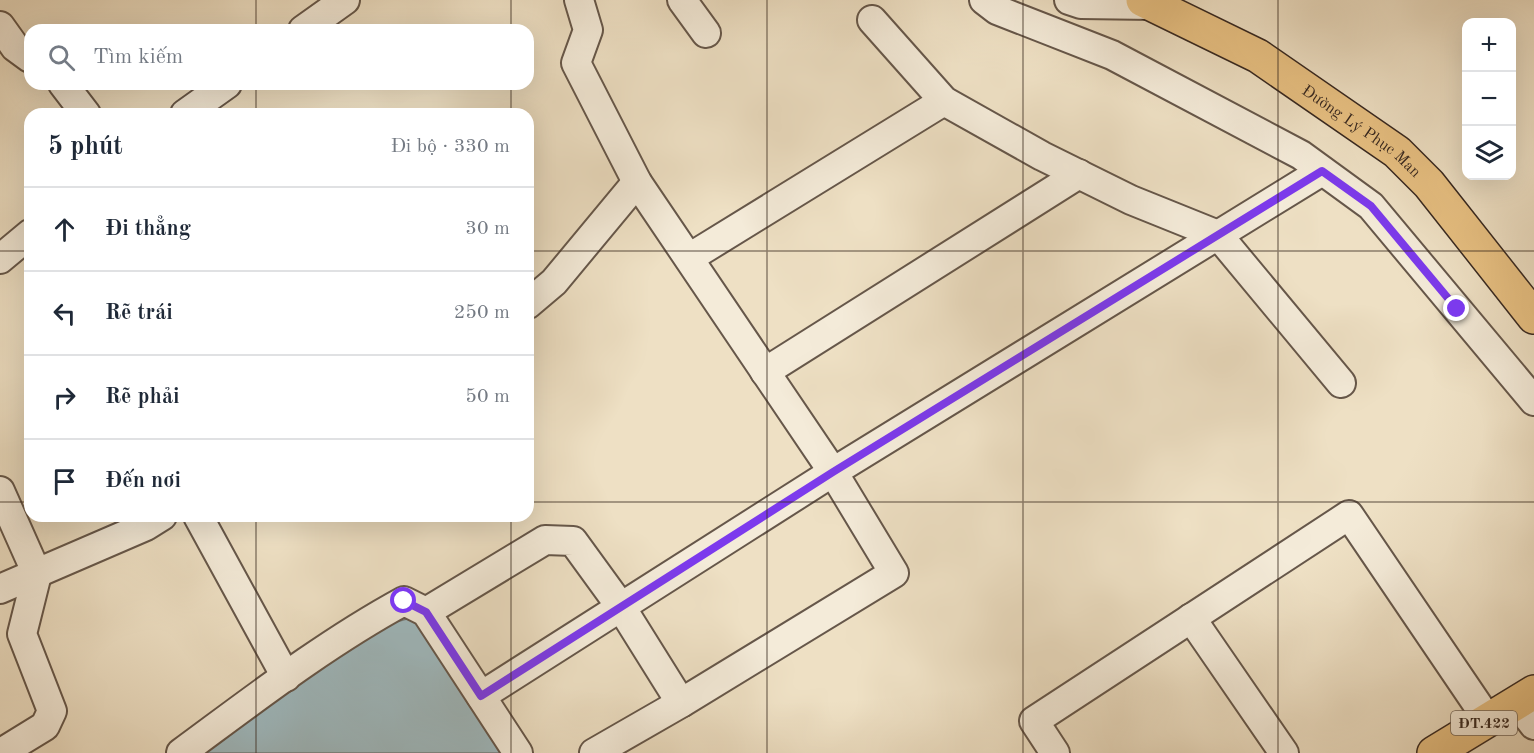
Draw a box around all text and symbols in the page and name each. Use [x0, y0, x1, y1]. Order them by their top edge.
map controls [1462, 18, 1516, 180]
button: + [1462, 18, 1516, 72]
search box [24, 24, 534, 90]
icon: search [45, 41, 78, 74]
text: Tìm kiếm [93, 46, 183, 68]
button: − [1462, 72, 1516, 126]
street label: Đường Lý Phục Man [1299, 83, 1423, 181]
button: layers [1462, 126, 1516, 180]
text: 5 phút [48, 134, 123, 160]
text: Đi bộ · 330 m [390, 137, 510, 157]
icon: ahead [48, 213, 81, 246]
text: Đi thẳng [105, 218, 191, 240]
text: 30 m [465, 219, 510, 239]
route end [1443, 295, 1469, 321]
icon: left [48, 297, 81, 330]
text: Rẽ trái [105, 302, 173, 324]
text: 250 m [454, 303, 510, 323]
icon: right [48, 381, 81, 414]
text: Rẽ phải [105, 386, 180, 408]
text: 50 m [465, 387, 510, 407]
icon: arrive [48, 465, 81, 498]
text: Đến nơi [105, 470, 181, 492]
route start [390, 587, 416, 613]
road number: ĐT.422 [1451, 711, 1517, 735]

